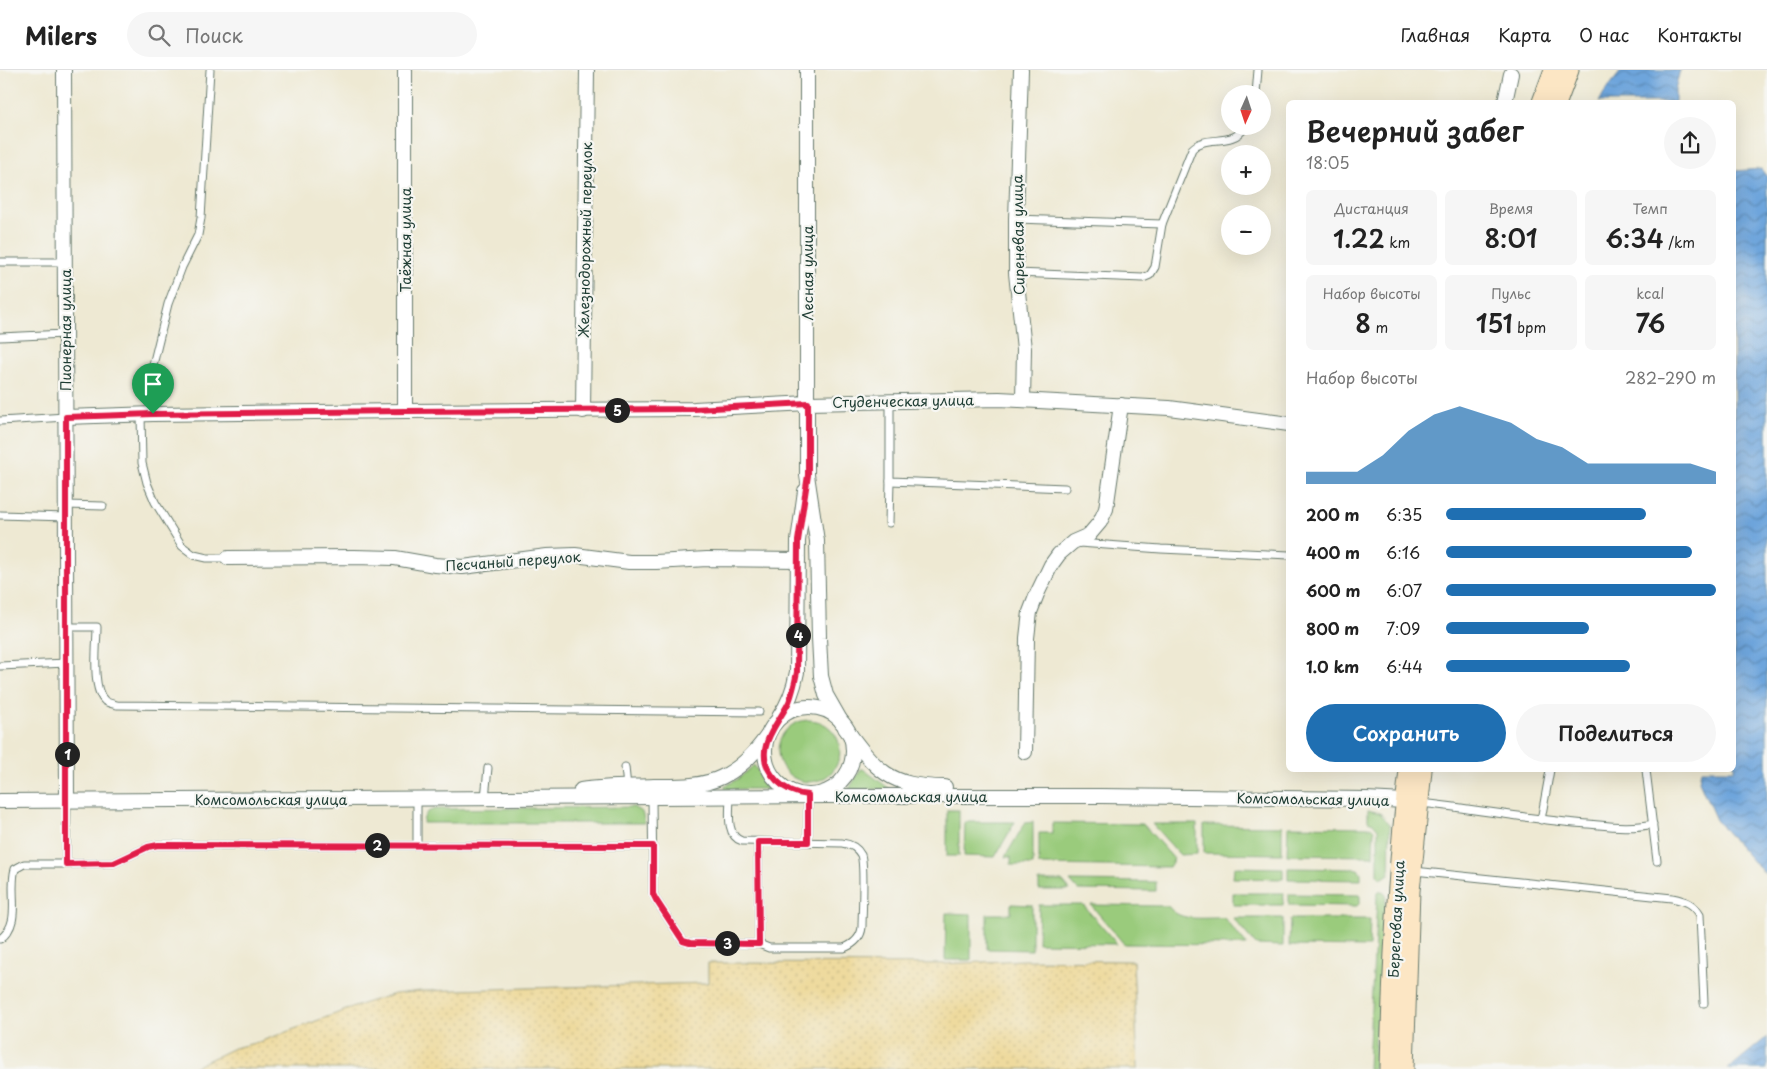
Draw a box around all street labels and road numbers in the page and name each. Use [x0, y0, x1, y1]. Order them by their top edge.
street label: Железнодорожный переулок [573, 141, 597, 338]
street label: Сиреневая улица [1006, 174, 1030, 295]
street label: Таёжная улица [395, 187, 416, 293]
street label: Лесная улица [797, 225, 818, 321]
street label: Пионерная улица [55, 269, 76, 391]
street label: Студенческая улица [832, 389, 974, 413]
street label: Песчаный переулок [445, 546, 582, 576]
street label: Комсомольская улица [835, 786, 987, 807]
street label: Комсомольская улица [1237, 787, 1390, 811]
street label: Комсомольская улица [195, 789, 347, 810]
street label: Береговая улица [1382, 860, 1410, 978]

